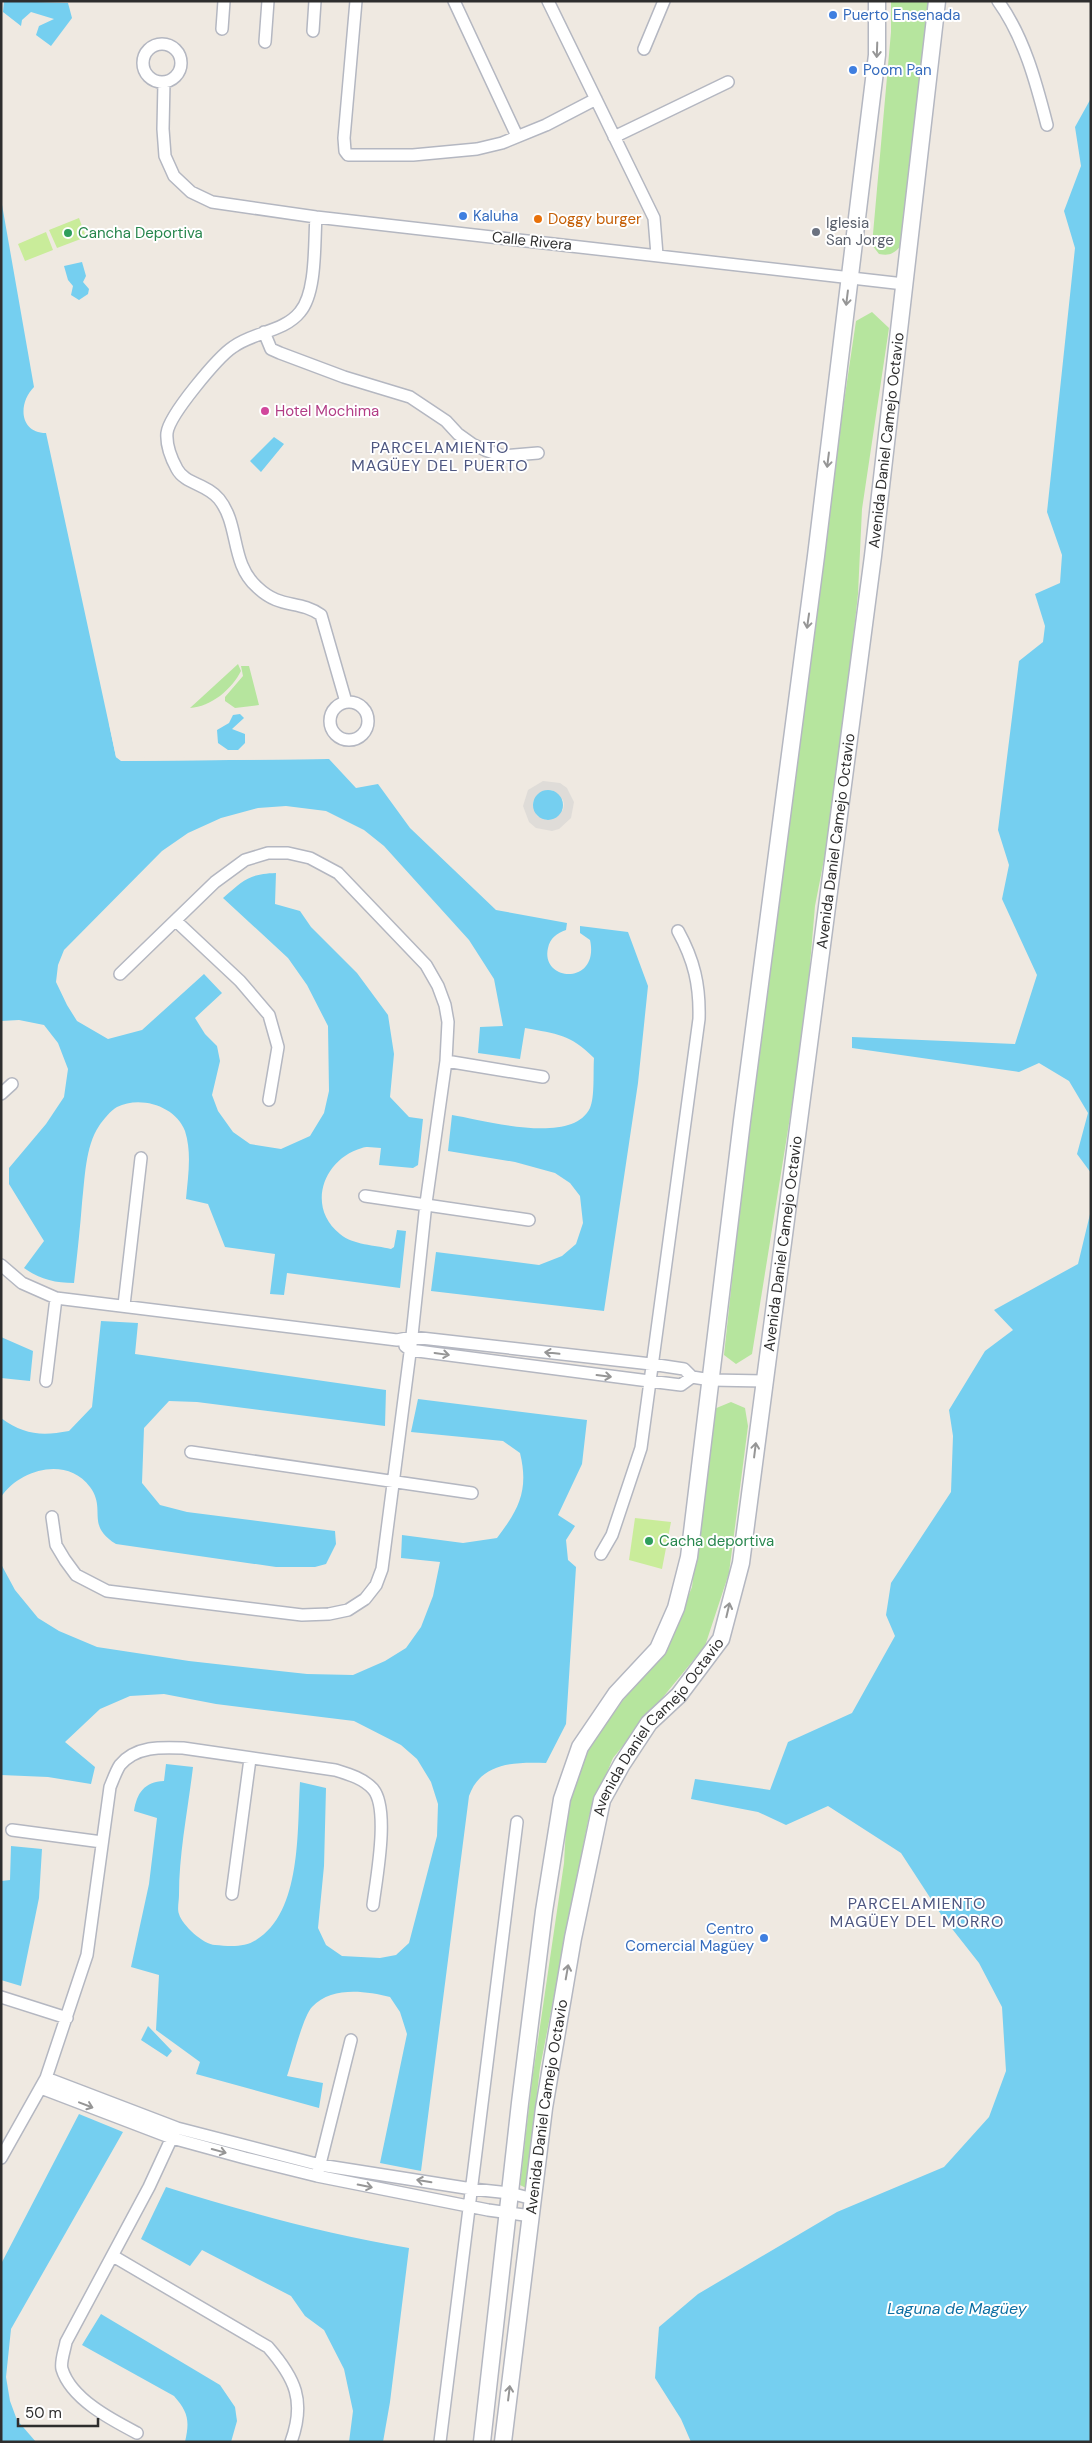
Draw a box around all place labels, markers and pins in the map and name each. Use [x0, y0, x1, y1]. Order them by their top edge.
place label: Puerto Ensenada [843, 5, 960, 25]
marker: Puerto Ensenada [827, 9, 839, 21]
place label: Poom Pan [863, 60, 932, 80]
marker: Poom Pan [847, 64, 859, 76]
place label: Kaluha [473, 206, 518, 226]
place label: Doggy burger [548, 209, 642, 229]
marker: Kaluha [457, 210, 469, 222]
marker: Doggy burger [532, 213, 544, 225]
place label: Iglesia San Jorge [826, 213, 894, 250]
place label: Cancha Deportiva [78, 223, 203, 243]
marker: Iglesia San Jorge [810, 226, 822, 238]
marker: Cancha Deportiva [62, 227, 74, 239]
place label: Hotel Mochima [275, 401, 379, 421]
marker: Hotel Mochima [259, 405, 271, 417]
place label: Cacha deportiva [659, 1531, 774, 1551]
marker: Cacha deportiva [643, 1535, 655, 1547]
place label: Centro Comercial Magüey [625, 1919, 755, 1956]
marker: Centro Comercial Magüey [758, 1932, 770, 1944]

